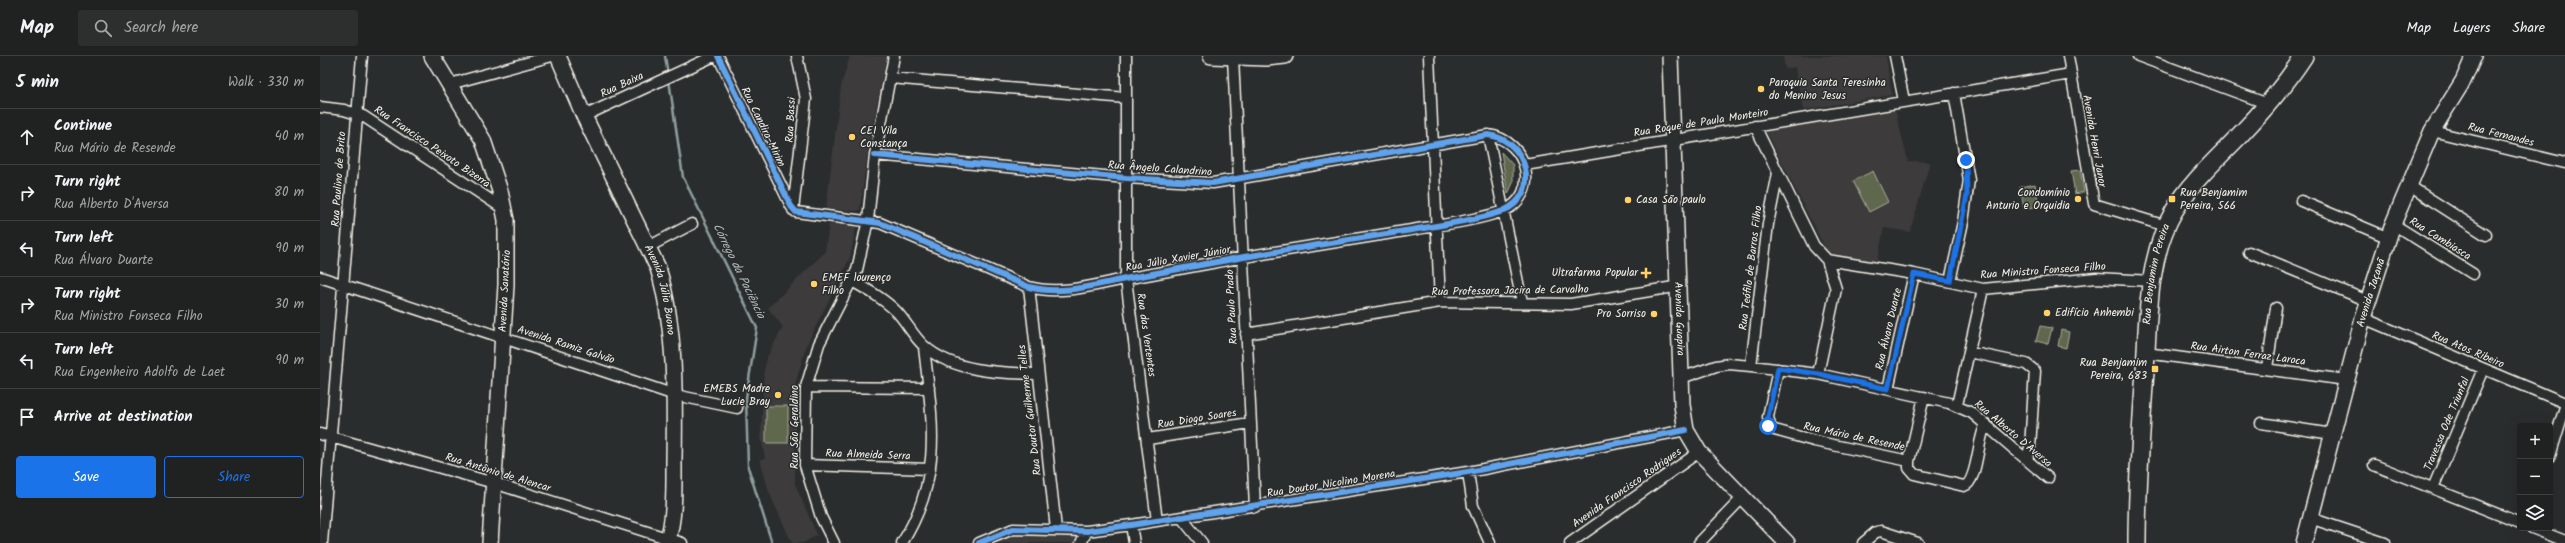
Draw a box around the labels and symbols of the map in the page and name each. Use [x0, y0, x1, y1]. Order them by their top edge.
street label: Rua Baixa [597, 67, 647, 103]
place label: Paroquia Santa Teresinha do Menino Jesus [1769, 74, 1886, 105]
street label: Rua Candira-Mirim [736, 84, 790, 170]
marker: Paroquia Santa Teresinha do Menino Jesus [1756, 84, 1766, 94]
street label: Avenida Henri Janor [2077, 93, 2111, 190]
street label: Rua Bassi [781, 96, 801, 143]
street label: Rua Francisco Peixoto Bizerra [370, 101, 494, 193]
street label: Rua Roque de Paula Monteiro [1632, 103, 1770, 143]
street label: Rua Fernandes [2466, 118, 2536, 152]
place label: CEI Vila Constança [860, 122, 907, 153]
street label: Rua Paulino de Brito [327, 131, 351, 227]
marker: CEI Vila Constança [847, 132, 857, 142]
route end [1957, 151, 1975, 169]
street label: Rua Ângelo Calandrino [1107, 156, 1213, 182]
place label: Condomínio Anturio e Orquidia [1986, 184, 2070, 215]
place label: Rua Benjamim Pereira, 566 [2180, 184, 2247, 215]
place label: Casa São paulo [1636, 191, 1706, 209]
marker: Condomínio Anturio e Orquidia [2073, 194, 2083, 204]
marker: Rua Benjamim Pereira, 566 [2167, 194, 2177, 204]
marker: Casa São paulo [1623, 195, 1633, 205]
street label: Rua Teófilo de Barros Filho [1734, 205, 1768, 331]
street label: Rua Cambiasca [2406, 213, 2474, 265]
water label: Córrego da Paciência [708, 220, 771, 323]
street label: Rua Benjamim Pereira [2138, 221, 2175, 325]
street label: Rua Júlio Xavier Júnior [1124, 241, 1233, 277]
street label: Avenida Júlio Buono [639, 242, 680, 336]
street label: Avenida Sanatório [494, 249, 516, 333]
street label: Avenida Jaçanã [2352, 254, 2391, 329]
street label: Rua Ministro Fonseca Filho [1980, 258, 2106, 284]
place label: Ultrafarma Popular [1551, 264, 1639, 282]
marker: Ultrafarma Popular [1641, 268, 1651, 278]
place label: EMEF lourenço Filho [822, 269, 891, 300]
street label: Rua Paulo Prado [1221, 269, 1243, 345]
marker: EMEF lourenço Filho [809, 279, 819, 289]
street label: Rua Professora Jacira de Carvalho [1431, 281, 1589, 301]
street label: Avenida Guapira [1669, 282, 1689, 356]
street label: Rua Álvaro Duarte [1871, 286, 1907, 372]
street label: Rua das Vertentes [1131, 292, 1161, 378]
place label: Edifício Anhembi [2055, 304, 2134, 322]
place label: Pro Sorriso [1597, 305, 1646, 323]
marker: Edifício Anhembi [2042, 308, 2052, 318]
marker: Pro Sorriso [1649, 309, 1659, 319]
street label: Avenida Ramiz Galvão [515, 321, 617, 369]
street label: Rua Atos Ribeiro [2429, 327, 2507, 373]
street label: Rua Airton Ferraz Laroca [2189, 337, 2307, 371]
street label: Rua Doutor Guilherme Telles [1013, 343, 1047, 476]
place label: Rua Benjamim Pereira, 683 [2080, 354, 2147, 385]
marker: Rua Benjamim Pereira, 683 [2150, 364, 2160, 374]
street label: Travessa Ode Triunfal [2419, 374, 2475, 474]
place label: EMEBS Madre Lucie Bray [703, 380, 771, 411]
street label: Rua São Geraldino [786, 385, 804, 469]
marker: EMEBS Madre Lucie Bray [773, 390, 783, 400]
street label: Rua Alberto D'Aversa [1970, 396, 2056, 472]
street label: Rua Diogo Soares [1156, 404, 1238, 434]
route start [1759, 417, 1777, 435]
street label: Rua Mário de Resende [1802, 417, 1906, 457]
street label: Avenida Francisco Rodrigues [1569, 443, 1686, 533]
street label: Rua Almeida Serra [825, 445, 911, 465]
street label: Rua Antônio de Alencar [443, 448, 554, 498]
street label: Rua Doutor Nicolino Morena [1266, 465, 1396, 503]

